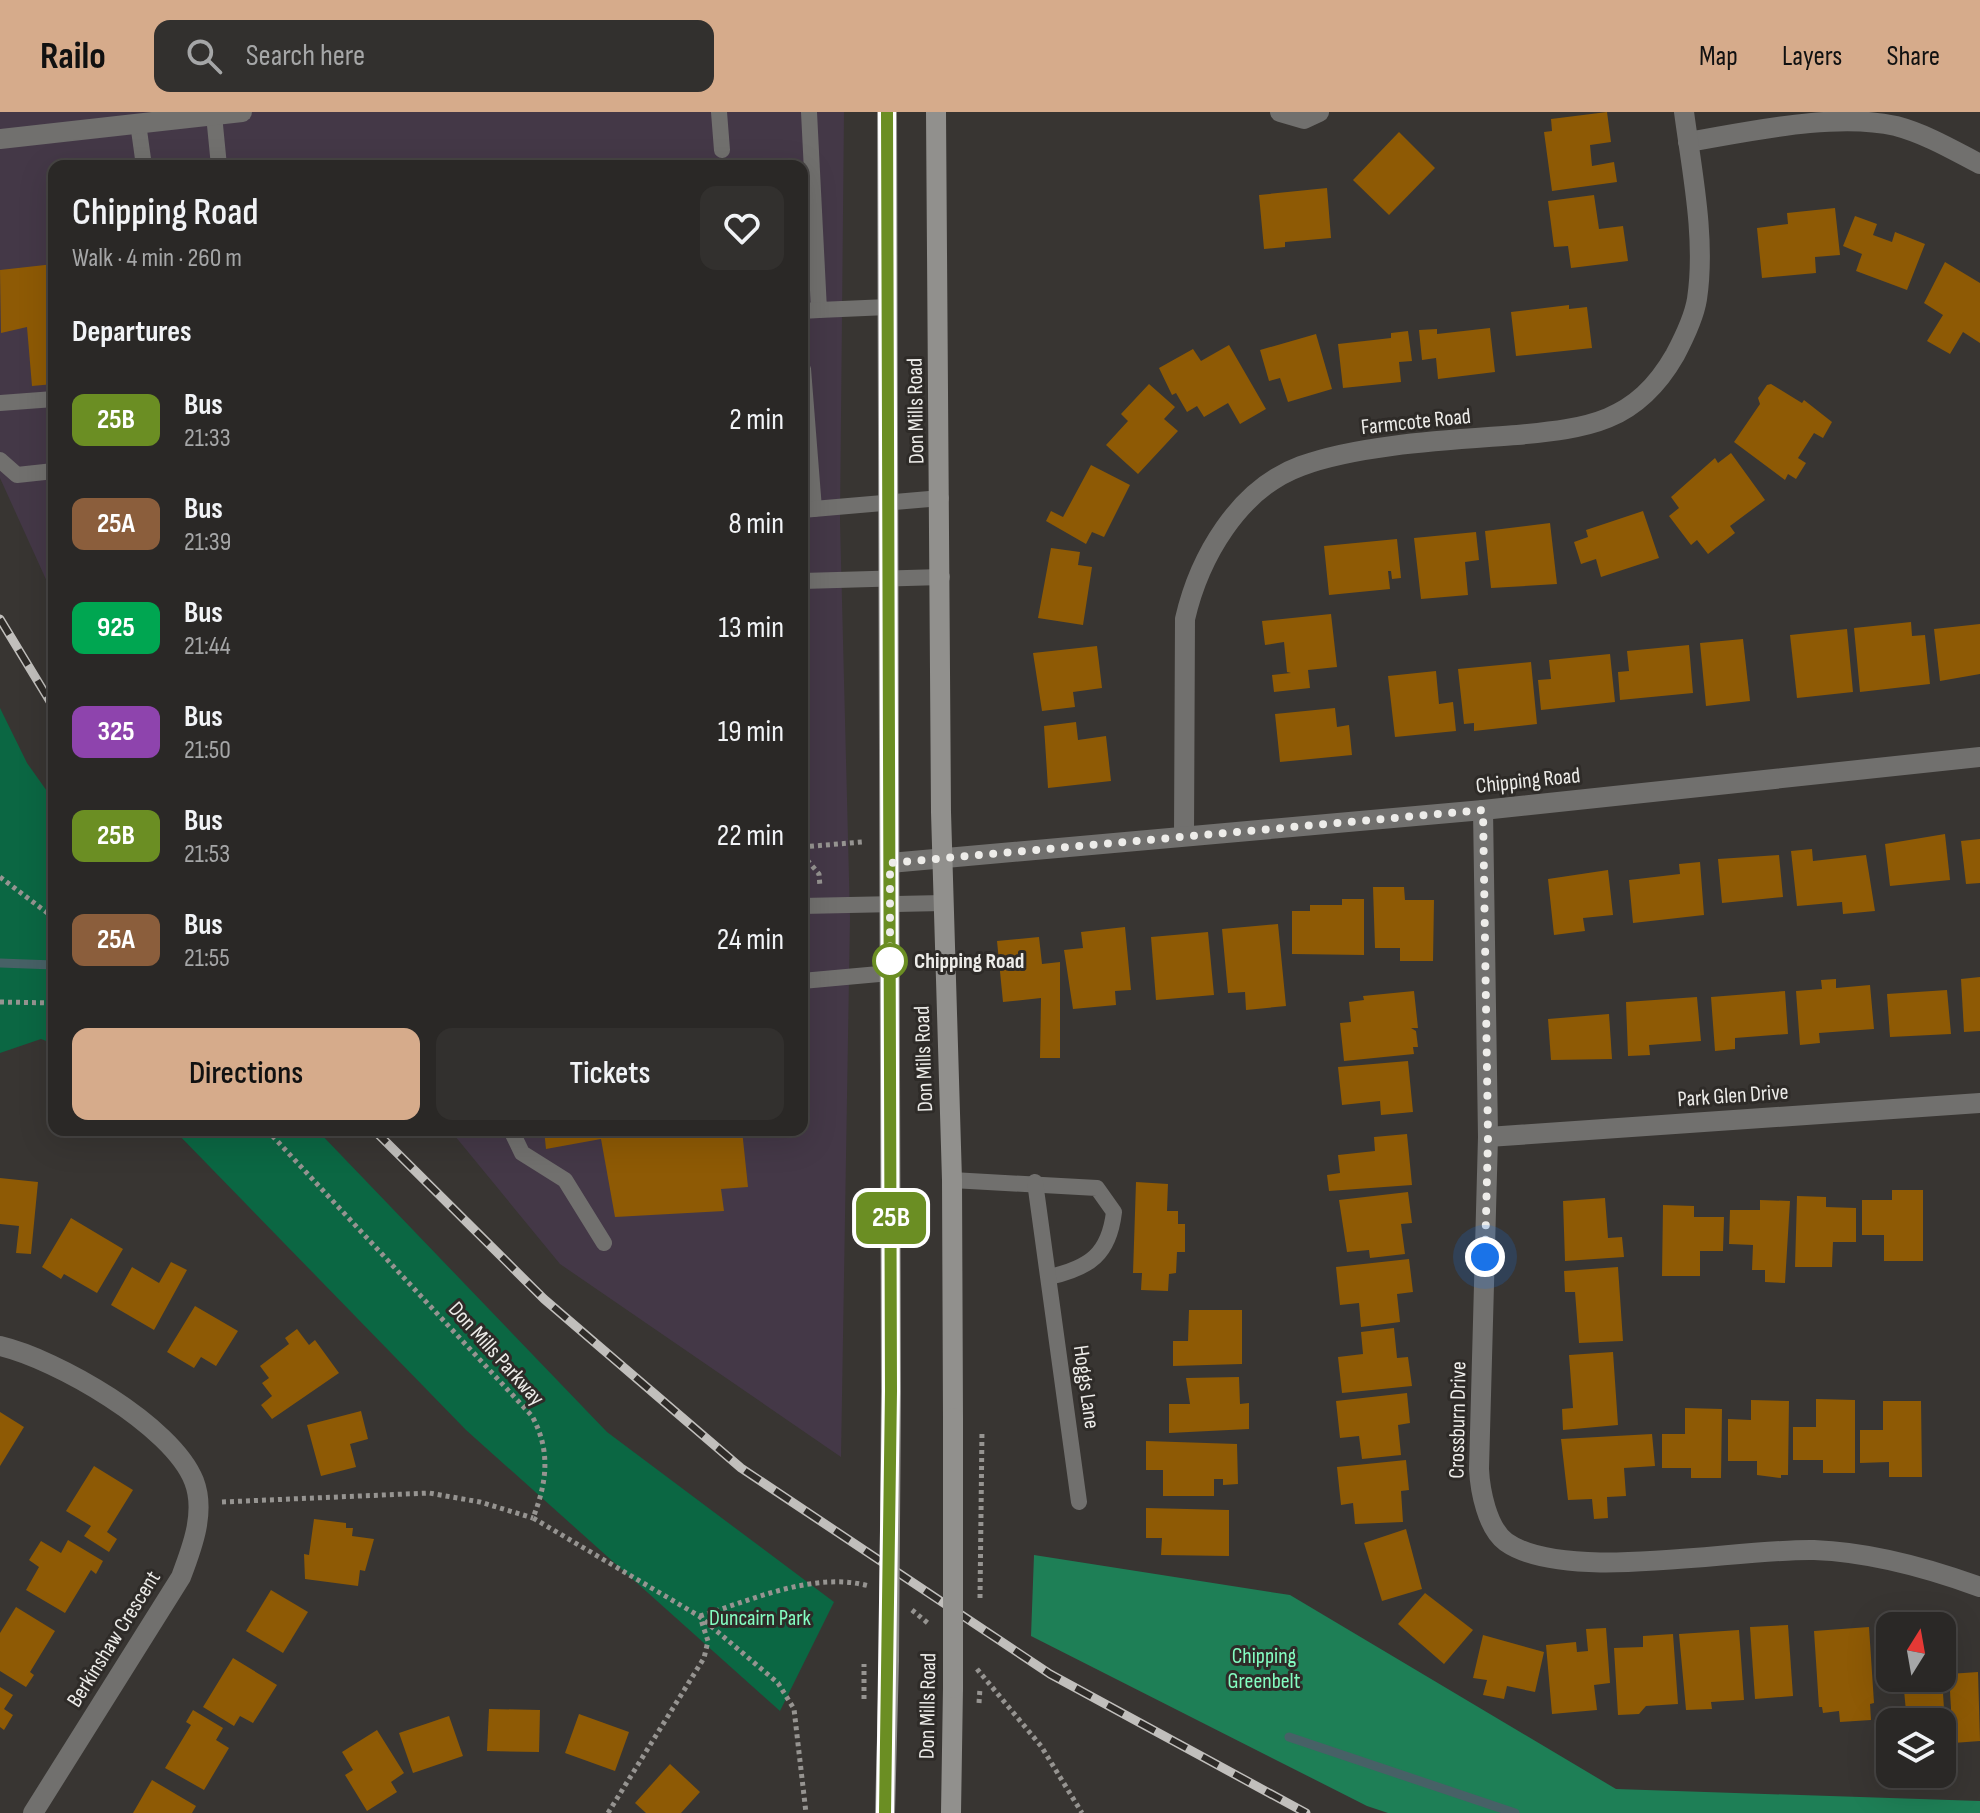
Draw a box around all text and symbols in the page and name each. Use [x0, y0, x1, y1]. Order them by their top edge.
search box [154, 20, 714, 92]
text: Railo [40, 34, 106, 79]
icon: search [182, 34, 226, 78]
text: Search here [246, 38, 365, 74]
text: Map [1699, 40, 1738, 73]
text: Layers [1782, 40, 1842, 73]
text: Share [1886, 40, 1940, 73]
button: heart [700, 186, 784, 270]
text: Chipping Road [72, 190, 259, 235]
text: Walk · 4 min · 260 m [72, 243, 242, 274]
text: Departures [72, 314, 192, 350]
street label: Don Mills Road [902, 358, 930, 464]
text: Bus [184, 387, 223, 423]
text: 2 min [729, 402, 784, 438]
text: 25B [97, 403, 135, 436]
street label: Farmcote Road [1360, 403, 1472, 441]
text: 21:33 [184, 423, 231, 454]
text: Bus [184, 491, 223, 527]
text: 8 min [728, 506, 784, 542]
text: 25A [97, 507, 135, 540]
text: 21:39 [184, 527, 231, 558]
text: Bus [184, 595, 223, 631]
text: 13 min [718, 610, 784, 646]
text: 925 [97, 611, 135, 644]
text: 21:44 [184, 631, 231, 662]
text: Bus [184, 699, 223, 735]
text: 19 min [718, 714, 784, 750]
text: 325 [97, 715, 135, 748]
text: 21:50 [184, 735, 231, 766]
street label: Chipping Road [1474, 762, 1582, 800]
text: Bus [184, 803, 223, 839]
text: 22 min [717, 818, 784, 854]
text: 25B [97, 819, 135, 852]
text: 21:53 [184, 839, 230, 870]
text: Bus [184, 907, 223, 943]
text: 24 min [717, 922, 784, 958]
text: 25A [97, 923, 135, 956]
text: 21:55 [184, 943, 230, 974]
marker: Chipping Road [873, 944, 907, 978]
place label: Chipping Road [914, 948, 1024, 975]
street label: Don Mills Road [909, 1005, 939, 1113]
button: Directions [72, 1028, 420, 1120]
button: Tickets [436, 1028, 784, 1120]
street label: Park Glen Drive [1677, 1079, 1789, 1113]
line badge: 25B [845, 1192, 937, 1244]
text: 25B [872, 1201, 910, 1234]
your location [1465, 1237, 1505, 1277]
street label: Don Mills Parkway [442, 1296, 550, 1412]
street label: Hoggs Lane [1067, 1343, 1105, 1431]
street label: Crossburn Drive [1443, 1361, 1473, 1479]
street label: Berkinshaw Crescent [61, 1566, 167, 1712]
park label: Duncairn Park [709, 1605, 812, 1632]
north arrow [1876, 1612, 1956, 1692]
map controls [1876, 1612, 1956, 1788]
park label: Chipping Greenbelt [1228, 1643, 1301, 1695]
street label: Don Mills Road [914, 1653, 942, 1759]
button: layers [1876, 1708, 1956, 1788]

